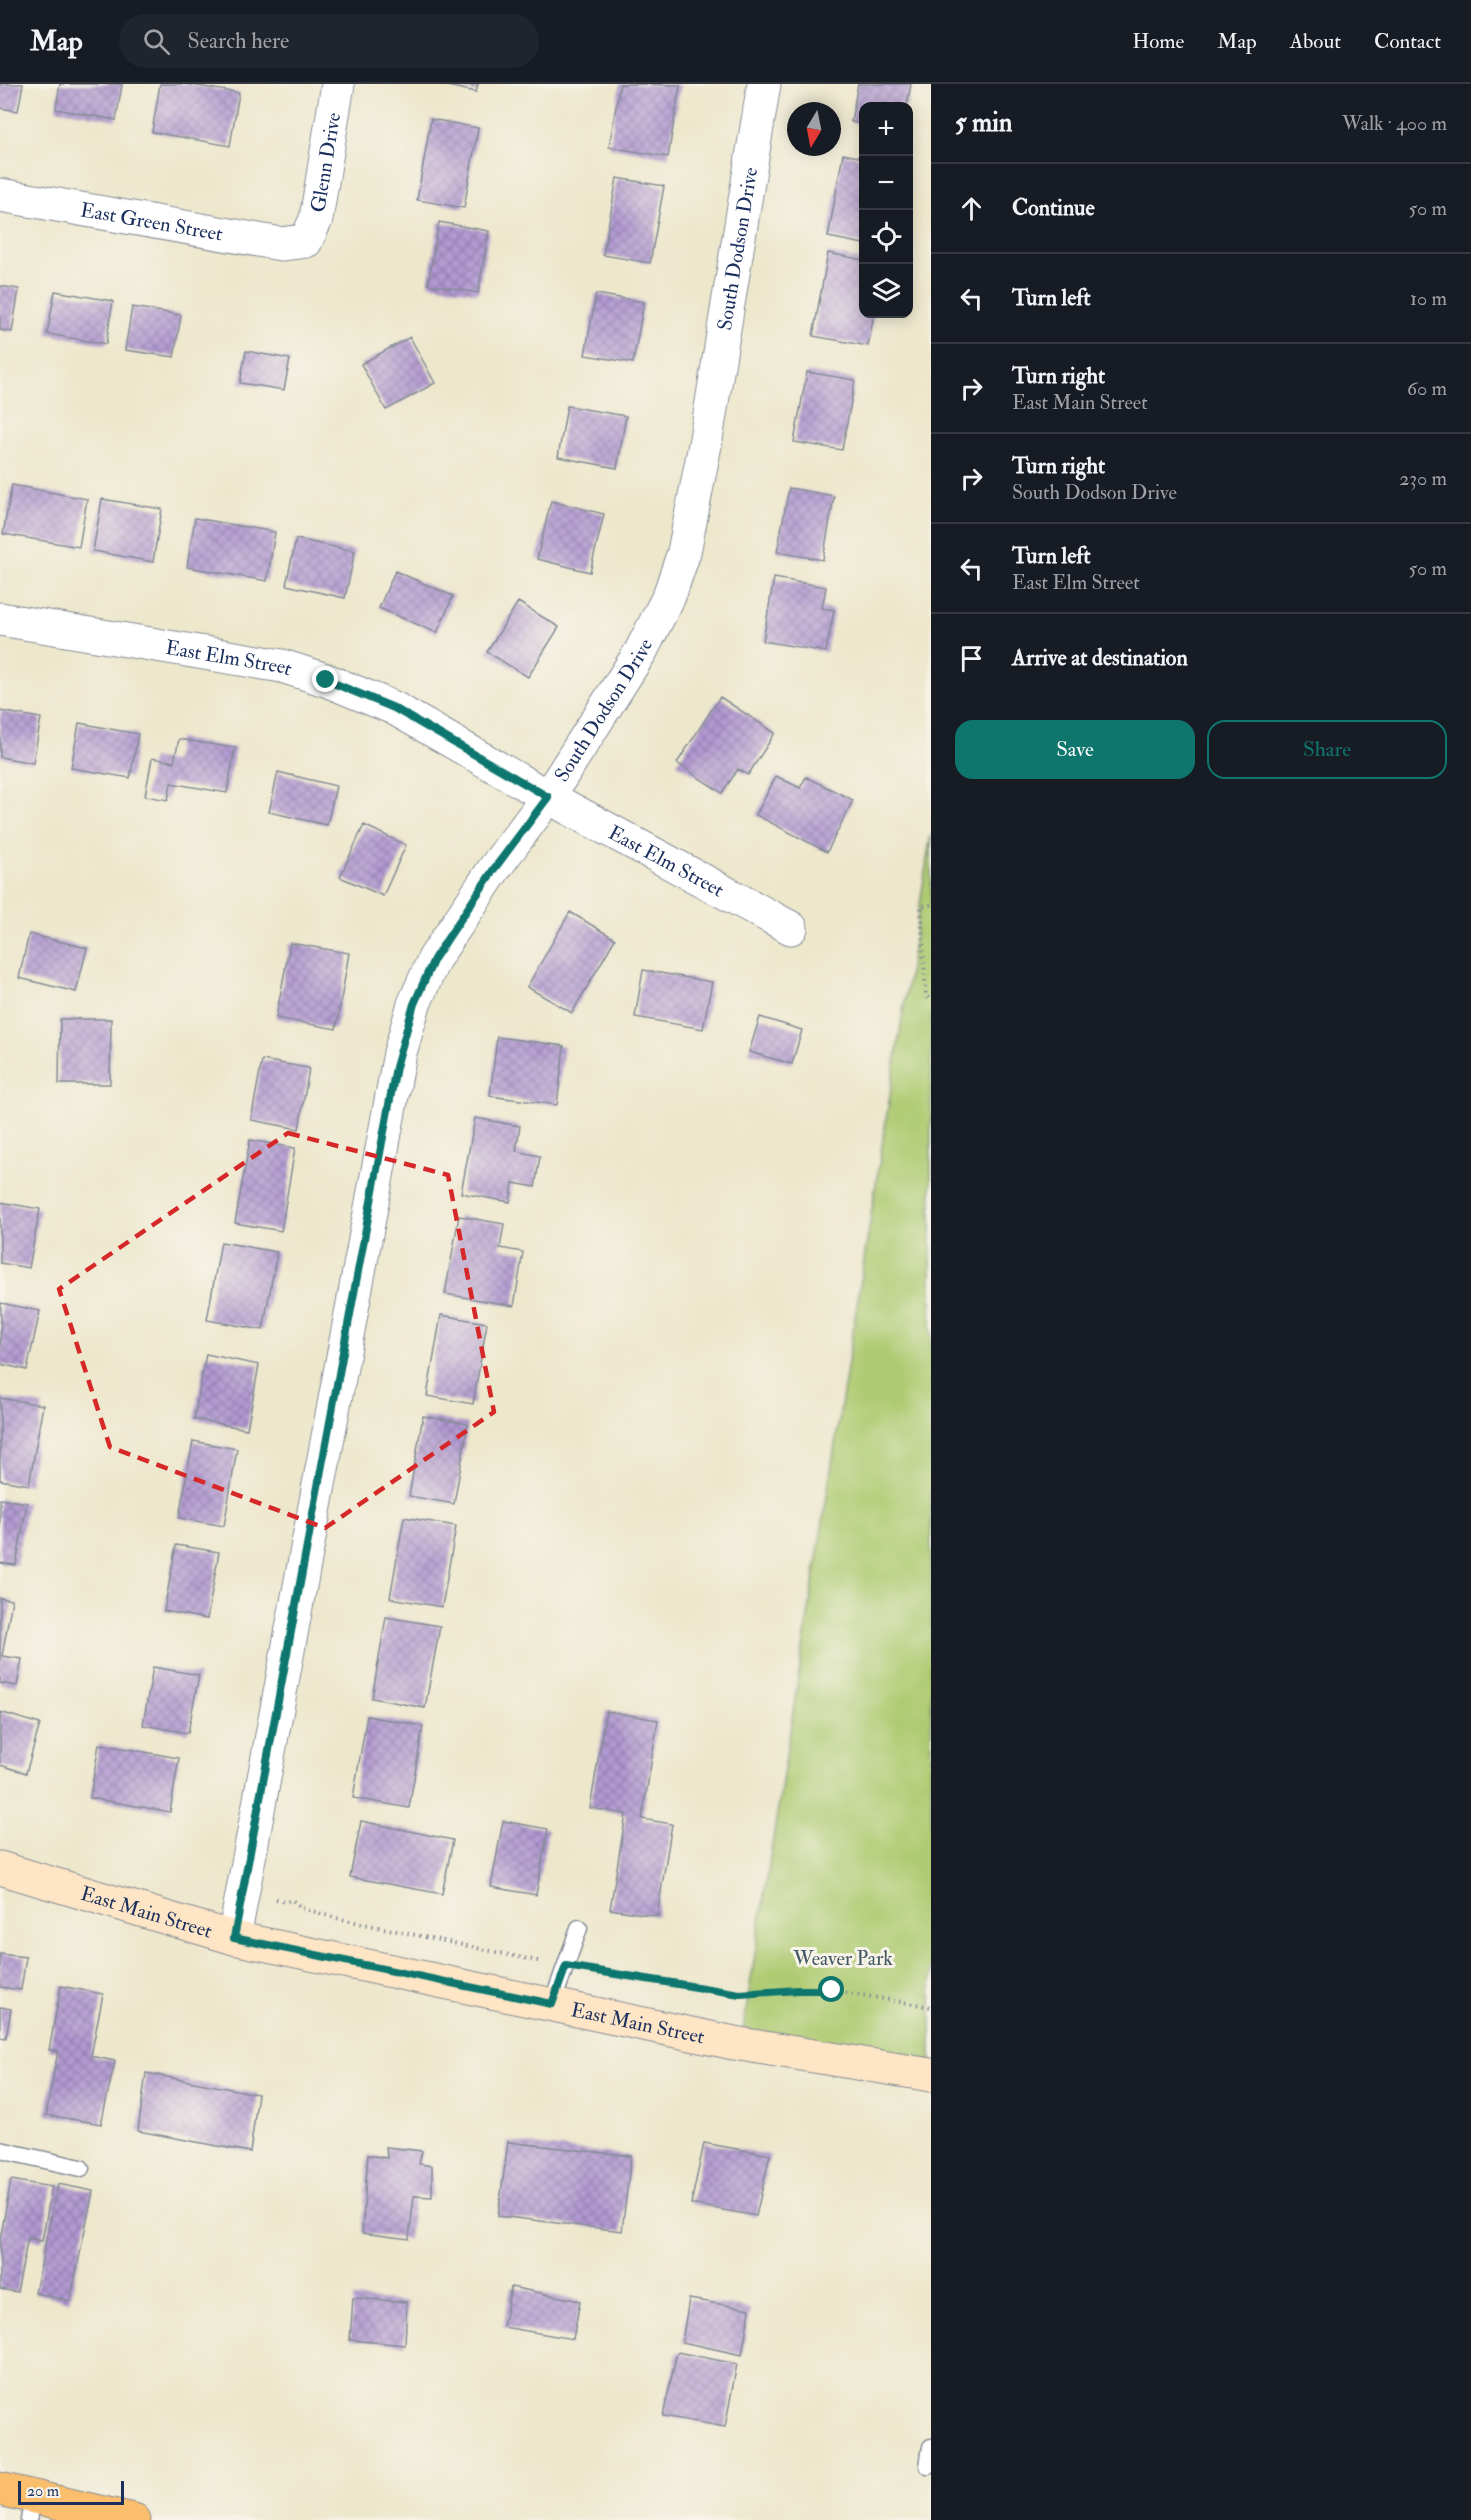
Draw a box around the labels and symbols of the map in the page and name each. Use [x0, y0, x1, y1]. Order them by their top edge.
north arrow [787, 102, 841, 156]
street label: Glenn Drive [305, 111, 346, 214]
street label: South Dodson Drive [712, 165, 763, 332]
street label: East Green Street [79, 197, 225, 247]
street label: South Dodson Drive [549, 634, 658, 786]
street label: East Elm Street [164, 635, 296, 682]
route end [312, 666, 338, 692]
street label: East Elm Street [604, 820, 729, 903]
street label: East Main Street [78, 1881, 216, 1944]
park label: Weaver Park [792, 1946, 893, 1971]
route start [818, 1976, 844, 2002]
street label: East Main Street [569, 1997, 707, 2050]
scale bar [18, 2478, 124, 2506]

